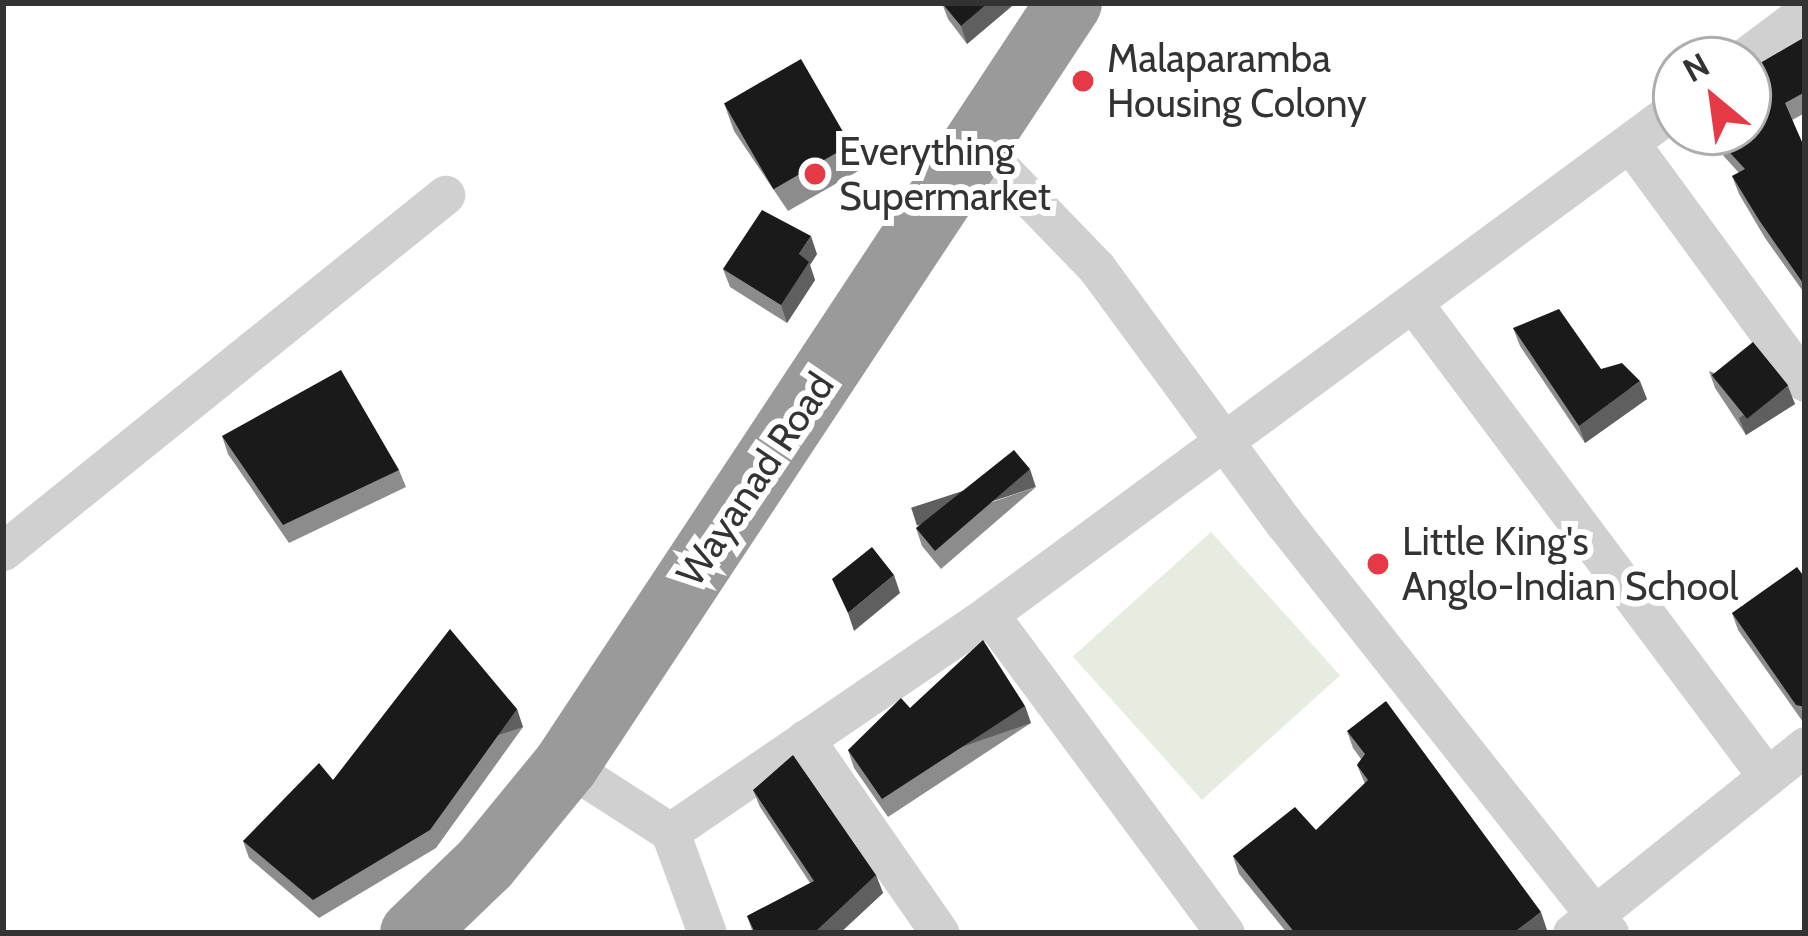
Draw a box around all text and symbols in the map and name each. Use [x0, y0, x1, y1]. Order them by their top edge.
place label: Malaparamba Housing Colony [1107, 36, 1367, 127]
north arrow [1652, 36, 1772, 156]
text: N [1676, 44, 1716, 90]
marker: Malaparamba Housing Colony [1070, 68, 1096, 94]
place label: Everything Supermarket [839, 129, 1051, 220]
marker: Everything Supermarket [802, 161, 828, 187]
street label: Wayanad Road [667, 364, 843, 594]
place label: Little King's Anglo-Indian School [1402, 519, 1739, 610]
marker: Little King's Anglo-Indian School [1365, 551, 1391, 577]

